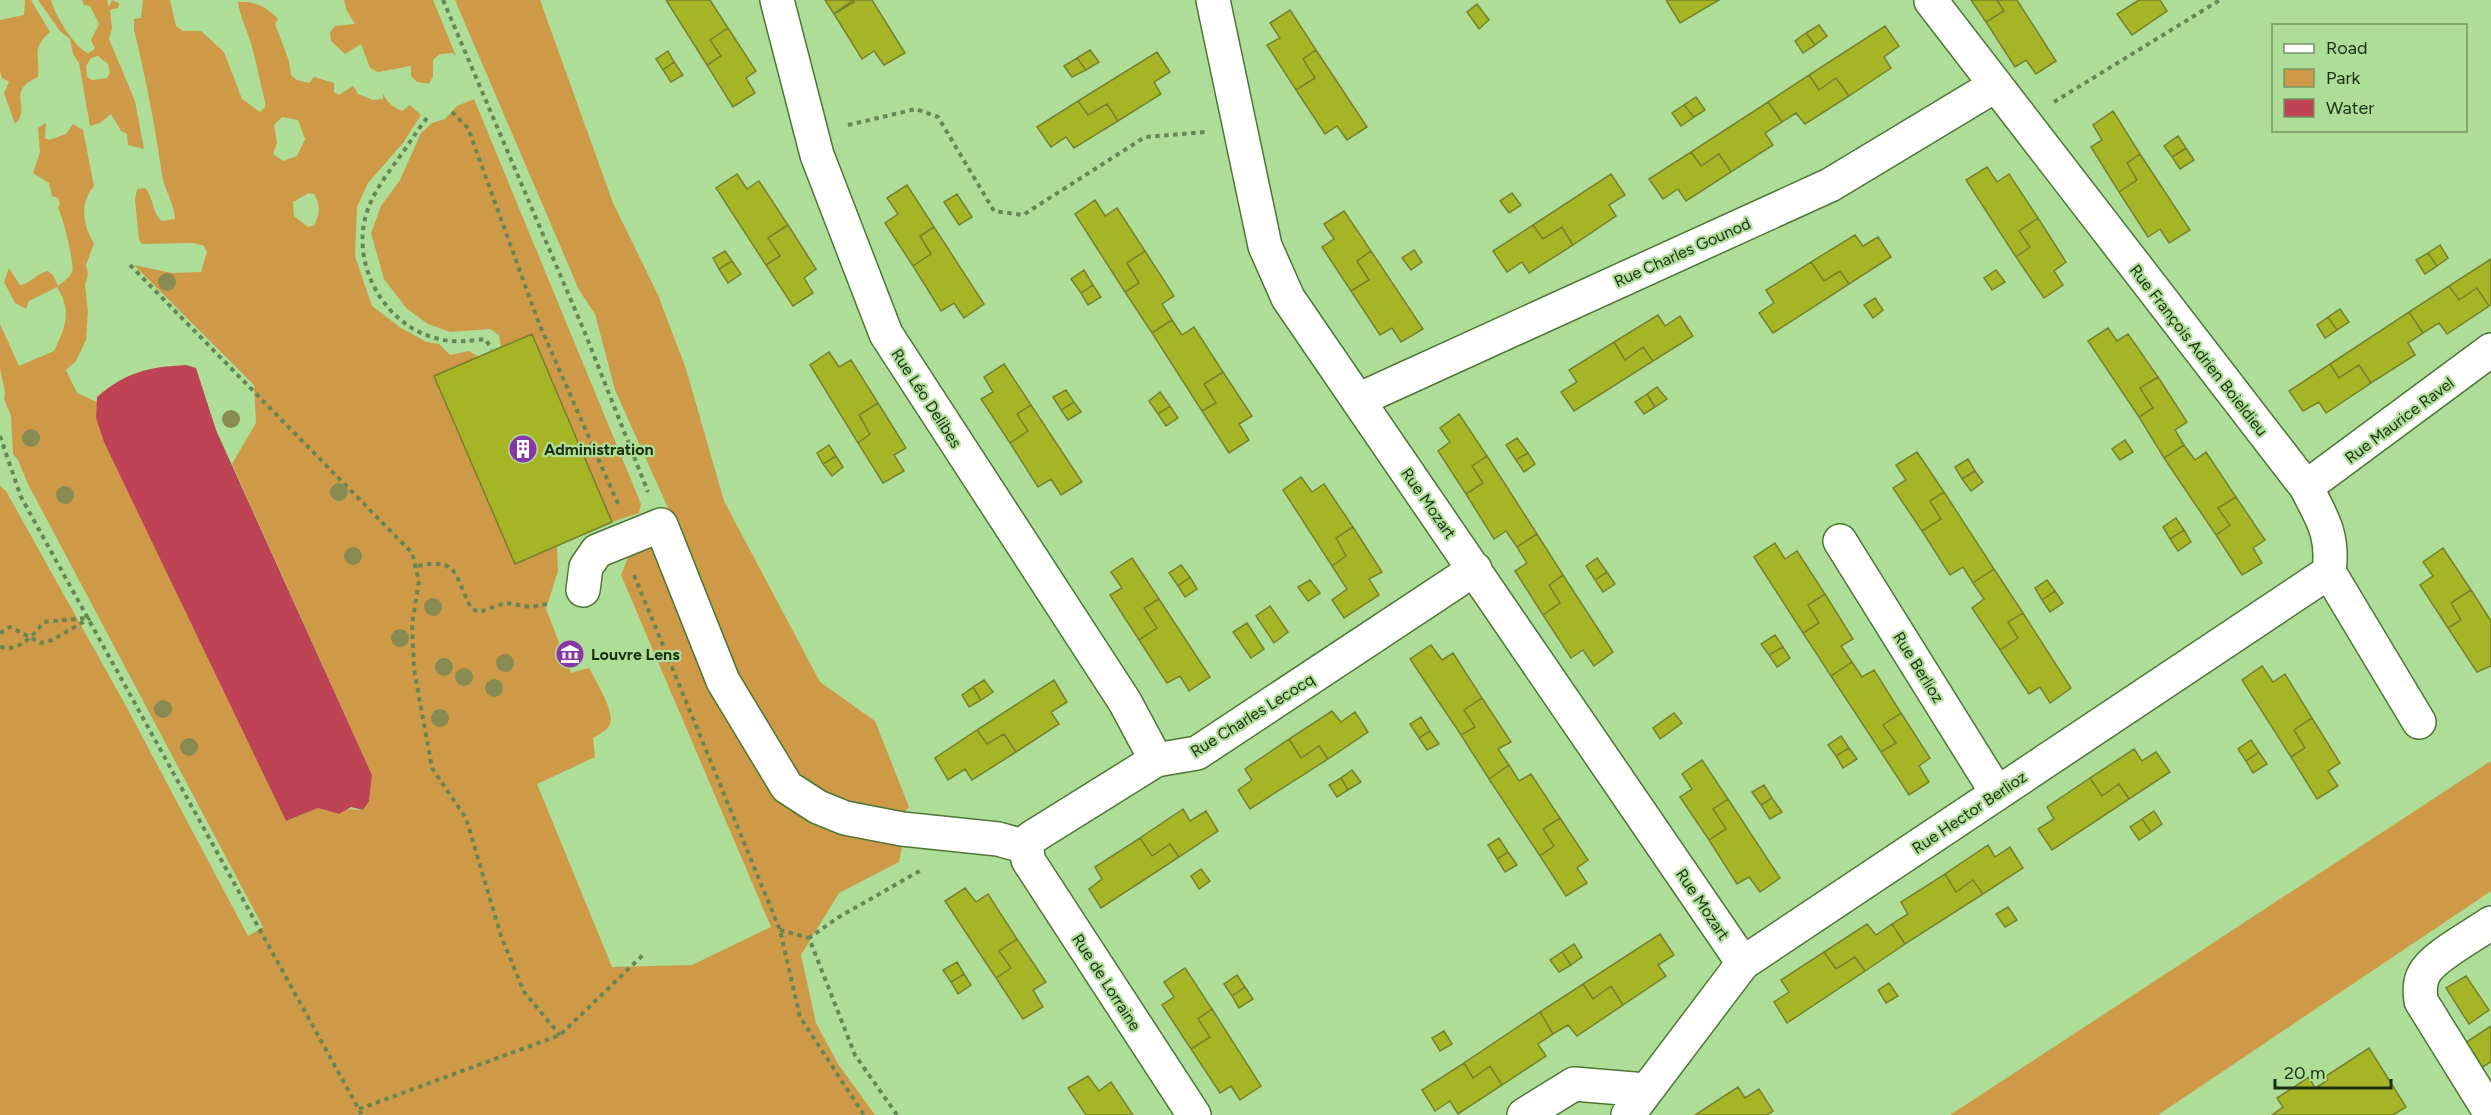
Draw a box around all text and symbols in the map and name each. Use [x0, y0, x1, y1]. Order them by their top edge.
legend [2272, 24, 2467, 132]
text: Road [2326, 37, 2367, 59]
text: Park [2326, 67, 2361, 89]
text: Water [2326, 97, 2374, 119]
street label: Rue Charles Gounod [1611, 214, 1753, 291]
street label: Rue François Adrien Boieldieu [2126, 261, 2271, 440]
street label: Rue Léo Delibes [887, 345, 966, 451]
street label: Rue Maurice Ravel [2341, 373, 2457, 467]
building icon: Administration [507, 433, 539, 465]
place label: Administration [544, 440, 654, 459]
street label: Rue Mozart [1397, 464, 1460, 542]
street label: Rue Berlioz [1889, 628, 1948, 706]
museum icon: Louvre Lens [554, 638, 586, 670]
place label: Louvre Lens [591, 645, 680, 664]
street label: Rue Charles Lecocq [1187, 670, 1318, 761]
street label: Rue Hector Berlioz [1908, 767, 2030, 858]
street label: Rue Mozart [1672, 865, 1733, 944]
street label: Rue de Lorraine [1068, 930, 1145, 1034]
scale bar [2275, 1052, 2390, 1090]
text: 20 m [2284, 1062, 2325, 1084]

